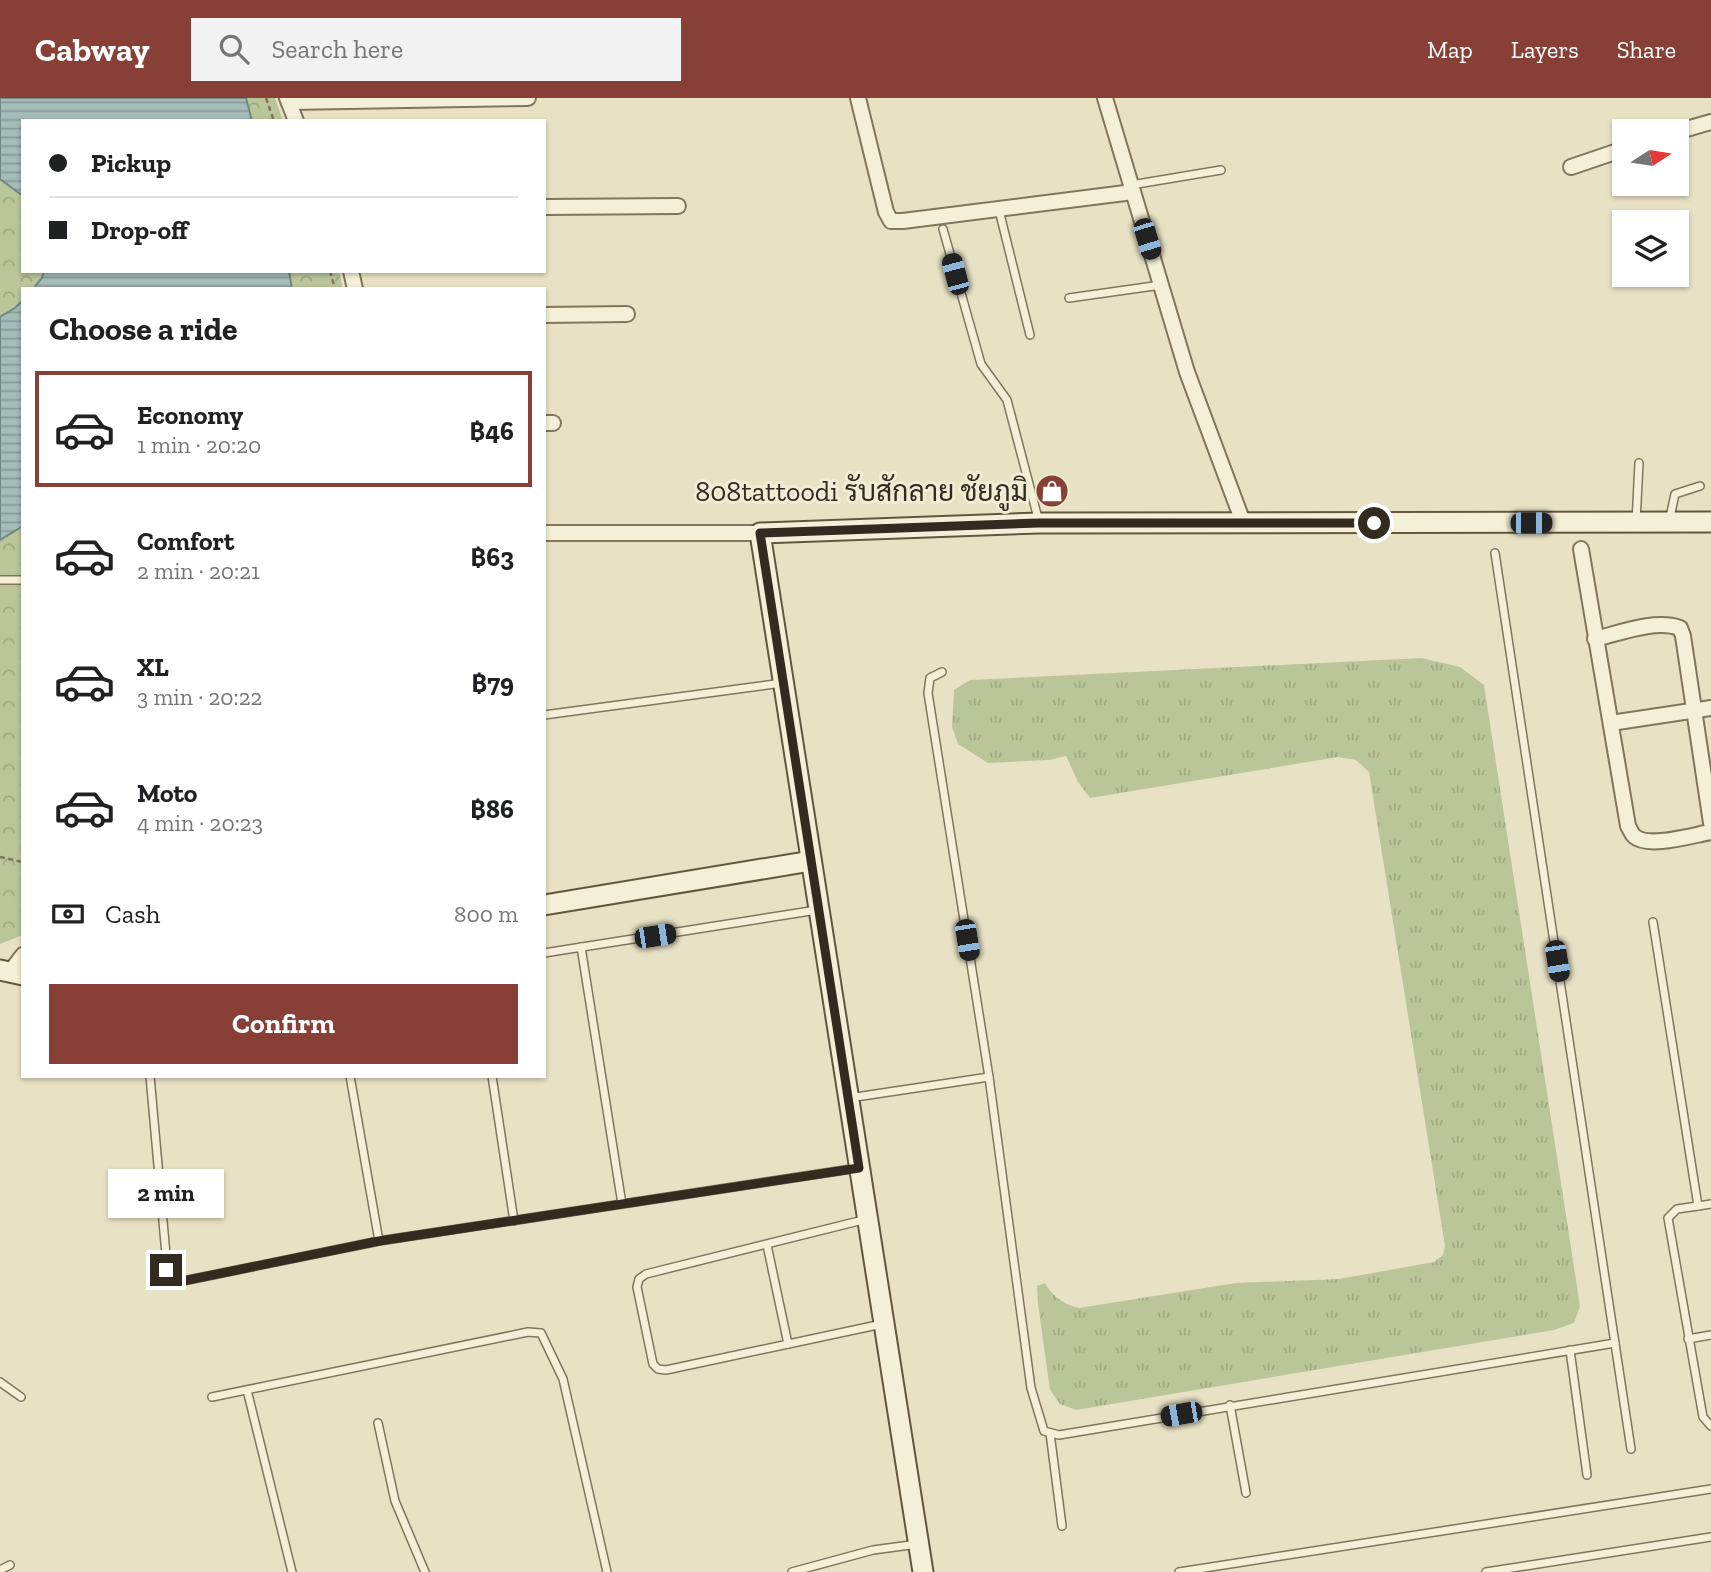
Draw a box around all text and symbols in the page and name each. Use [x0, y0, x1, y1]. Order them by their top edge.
search box [191, 18, 681, 81]
text: Cabway [35, 30, 149, 69]
icon: search [215, 30, 253, 68]
text: Search here [271, 33, 403, 65]
text: Map [1427, 35, 1473, 64]
text: Layers [1511, 35, 1579, 64]
text: Share [1617, 35, 1676, 64]
north arrow [1612, 119, 1689, 196]
map controls [1612, 119, 1689, 287]
text: Pickup [91, 147, 171, 179]
button: layers [1612, 210, 1689, 287]
text: Drop-off [91, 214, 188, 246]
car [1131, 216, 1164, 262]
car [940, 251, 971, 297]
text: Choose a ride [49, 310, 237, 348]
icon: car [53, 398, 116, 461]
text: Economy [137, 399, 243, 431]
text: ฿46 [470, 415, 514, 447]
text: 1 min · 20:20 [137, 431, 261, 459]
shop icon: 808tattoodi รับสักลาย ชัยภูมิ [1033, 472, 1071, 510]
place label: 808tattoodi รับสักลาย ชัยภูมิ [695, 473, 1028, 511]
route start [1358, 507, 1390, 539]
car [1511, 513, 1553, 534]
icon: car [53, 524, 116, 587]
text: Comfort [137, 525, 234, 557]
text: ฿63 [471, 541, 514, 573]
text: 2 min · 20:21 [137, 557, 260, 585]
icon: car [53, 650, 116, 713]
text: XL [137, 651, 169, 683]
text: ฿79 [472, 667, 514, 699]
text: 3 min · 20:22 [137, 683, 262, 711]
icon: car [53, 776, 116, 839]
text: Moto [137, 777, 197, 809]
text: ฿86 [470, 793, 514, 825]
text: 4 min · 20:23 [137, 809, 263, 837]
icon: cash [49, 895, 87, 933]
text: Cash [105, 898, 160, 930]
text: 800 m [454, 900, 518, 928]
car [954, 918, 981, 962]
car [633, 922, 678, 950]
car [1544, 939, 1571, 983]
button: Confirm [49, 984, 518, 1064]
callout: 2 min [108, 1168, 224, 1218]
text: 2 min [137, 1179, 195, 1207]
route end [150, 1254, 182, 1286]
car [1159, 1400, 1204, 1428]

